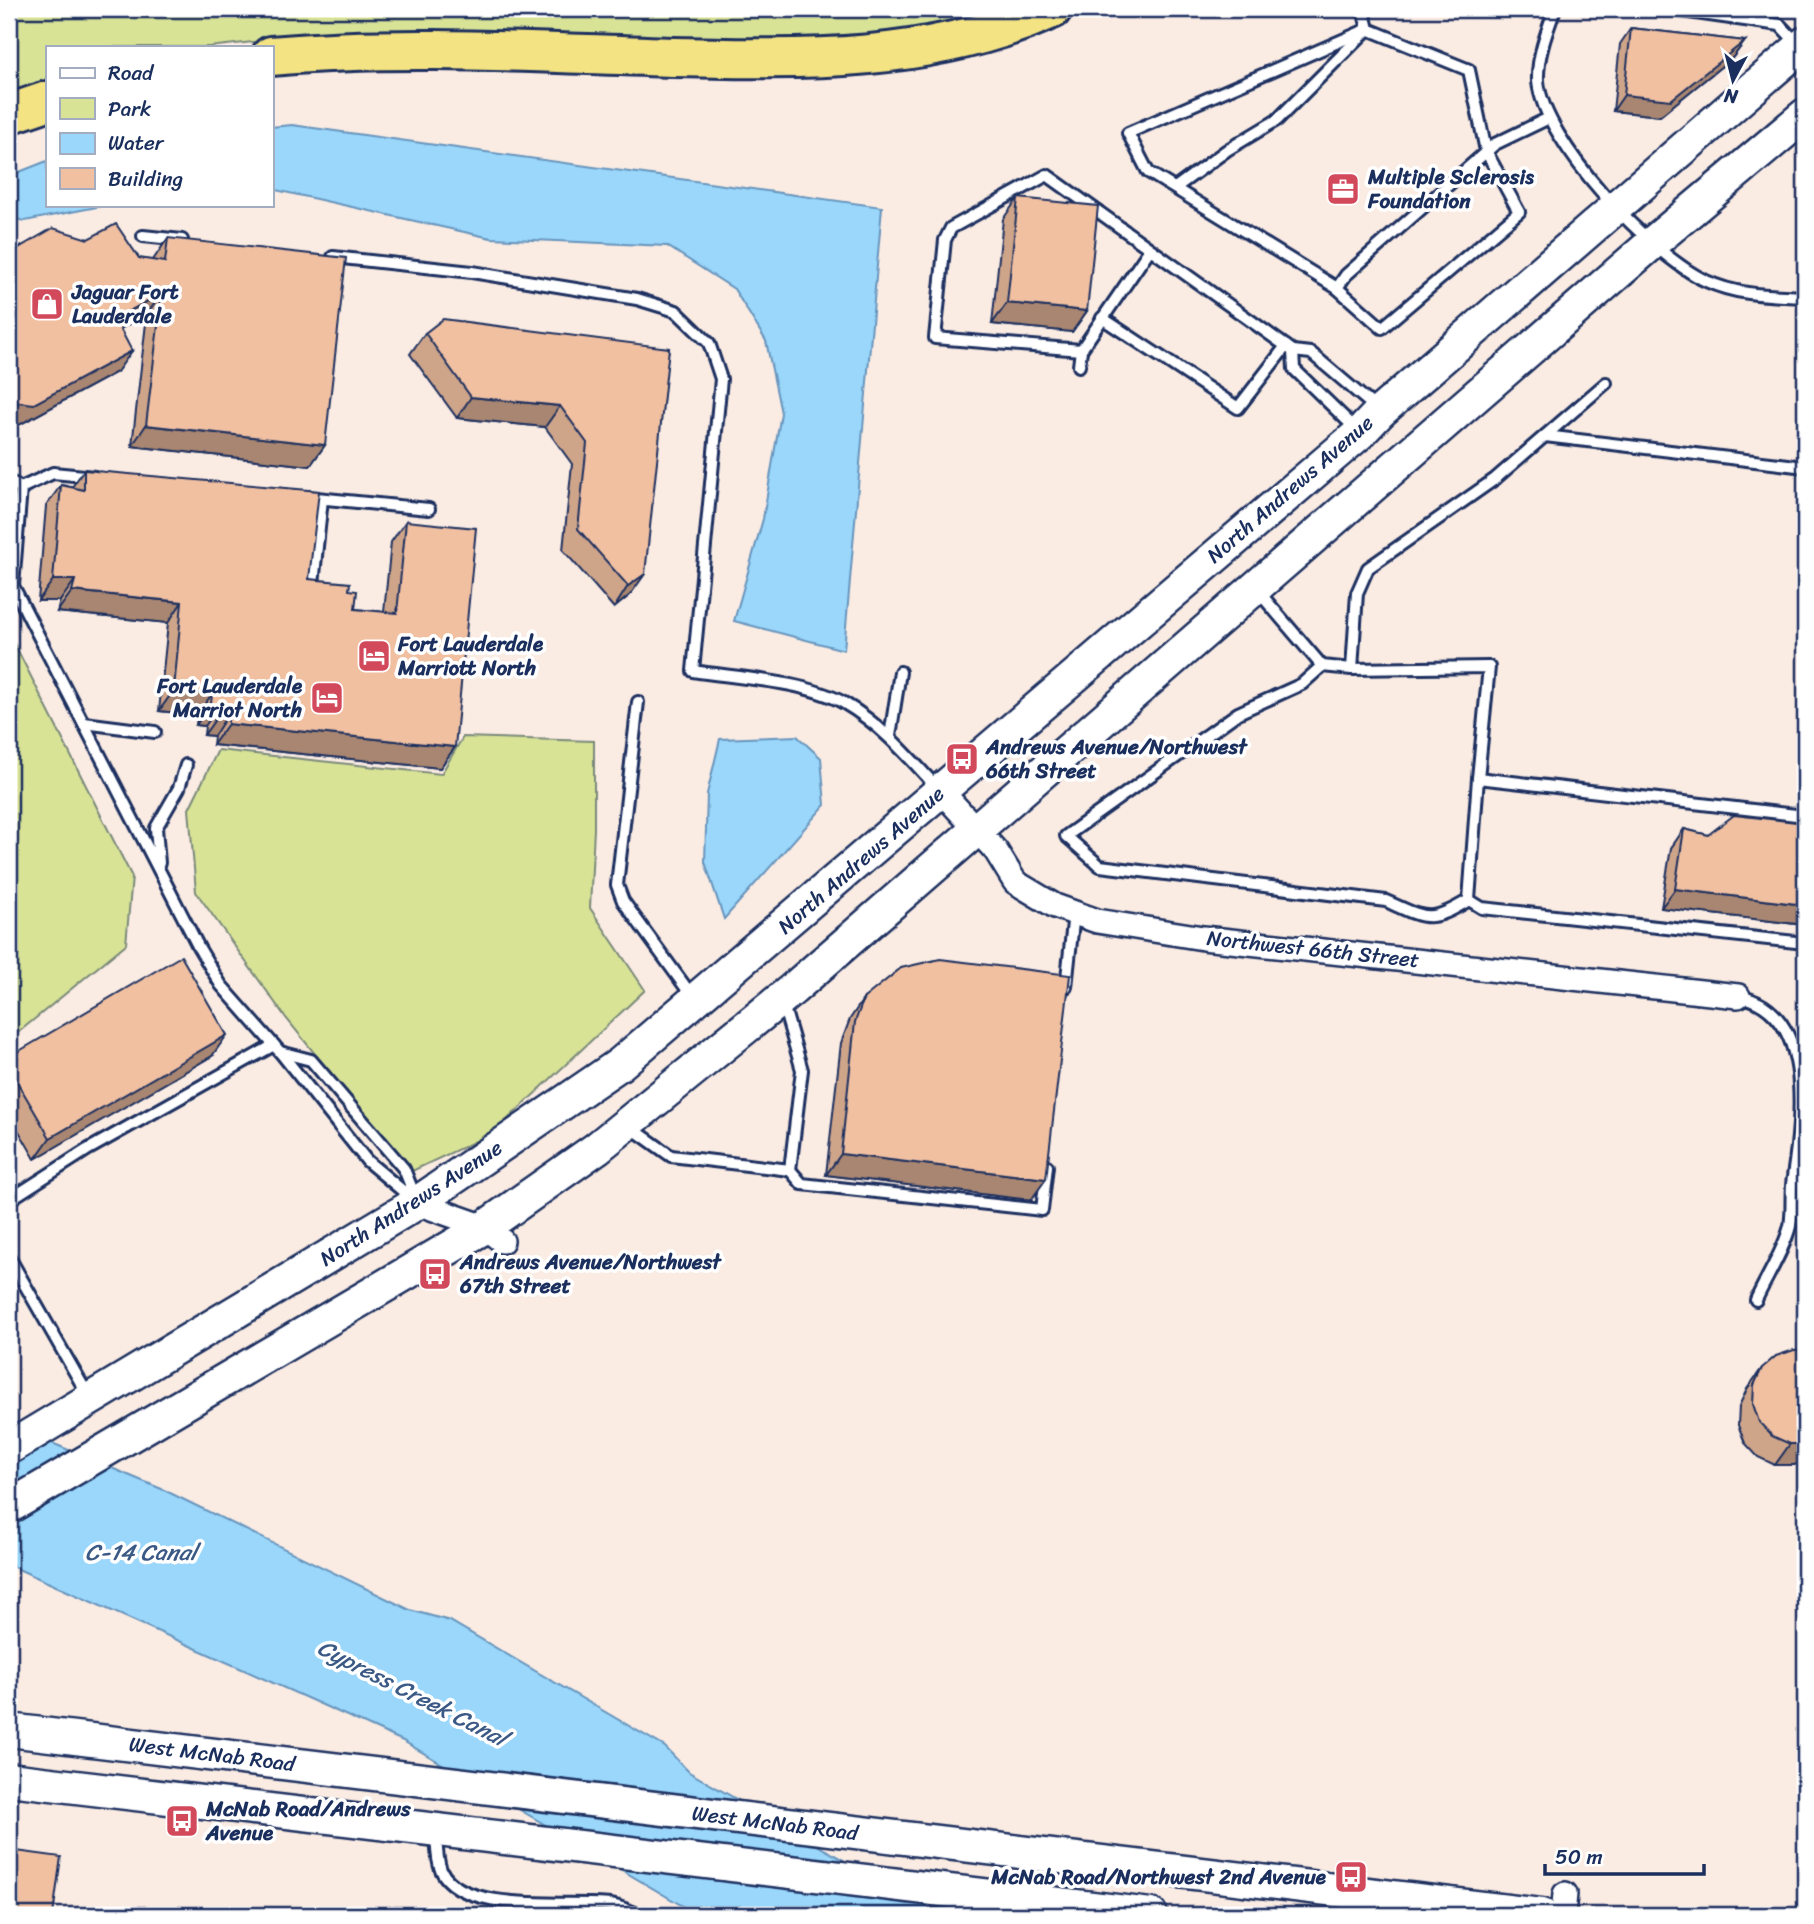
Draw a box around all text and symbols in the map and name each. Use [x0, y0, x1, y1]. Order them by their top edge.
legend [46, 46, 273, 206]
north arrow [1699, 46, 1769, 116]
text: Road [108, 54, 155, 92]
text: N [1722, 79, 1741, 114]
text: Park [108, 90, 151, 128]
text: Water [108, 124, 165, 162]
place label: Multiple Sclerosis Foundation [1367, 158, 1534, 220]
text: Building [108, 160, 184, 198]
office icon: Multiple Sclerosis Foundation [1324, 170, 1362, 208]
place label: Jaguar Fort Lauderdale [71, 273, 180, 335]
shop icon: Jaguar Fort Lauderdale [28, 285, 66, 323]
street label: North Andrews Avenue [1197, 405, 1383, 573]
place label: Fort Lauderdale Marriott North [397, 625, 544, 687]
hotel icon: Fort Lauderdale Marriott North [355, 637, 393, 675]
place label: Fort Lauderdale Marriot North [156, 667, 303, 729]
hotel icon: Fort Lauderdale Marriot North [308, 679, 346, 717]
place label: Andrews Avenue/Northwest 66th Street [985, 728, 1248, 790]
bus stop icon: Andrews Avenue/Northwest 66th Street [943, 740, 981, 778]
street label: North Andrews Avenue [768, 776, 954, 944]
street label: Northwest 66th Street [1205, 919, 1421, 979]
street label: North Andrews Avenue [312, 1129, 511, 1277]
place label: Andrews Avenue/Northwest 67th Street [459, 1243, 722, 1305]
bus stop icon: Andrews Avenue/Northwest 67th Street [416, 1255, 454, 1293]
water label: C-14 Canal [85, 1532, 202, 1573]
water label: Cypress Creek Canal [310, 1627, 519, 1761]
street label: West McNab Road [127, 1725, 299, 1783]
place label: McNab Road/Andrews Avenue [205, 1790, 411, 1852]
street label: West McNab Road [690, 1794, 862, 1852]
bus stop icon: McNab Road/Andrews Avenue [163, 1802, 201, 1840]
scale bar [1545, 1833, 1704, 1877]
text: 50 m [1555, 1838, 1603, 1876]
place label: McNab Road/Northwest 2nd Avenue [990, 1858, 1327, 1896]
bus stop icon: McNab Road/Northwest 2nd Avenue [1332, 1858, 1370, 1896]

